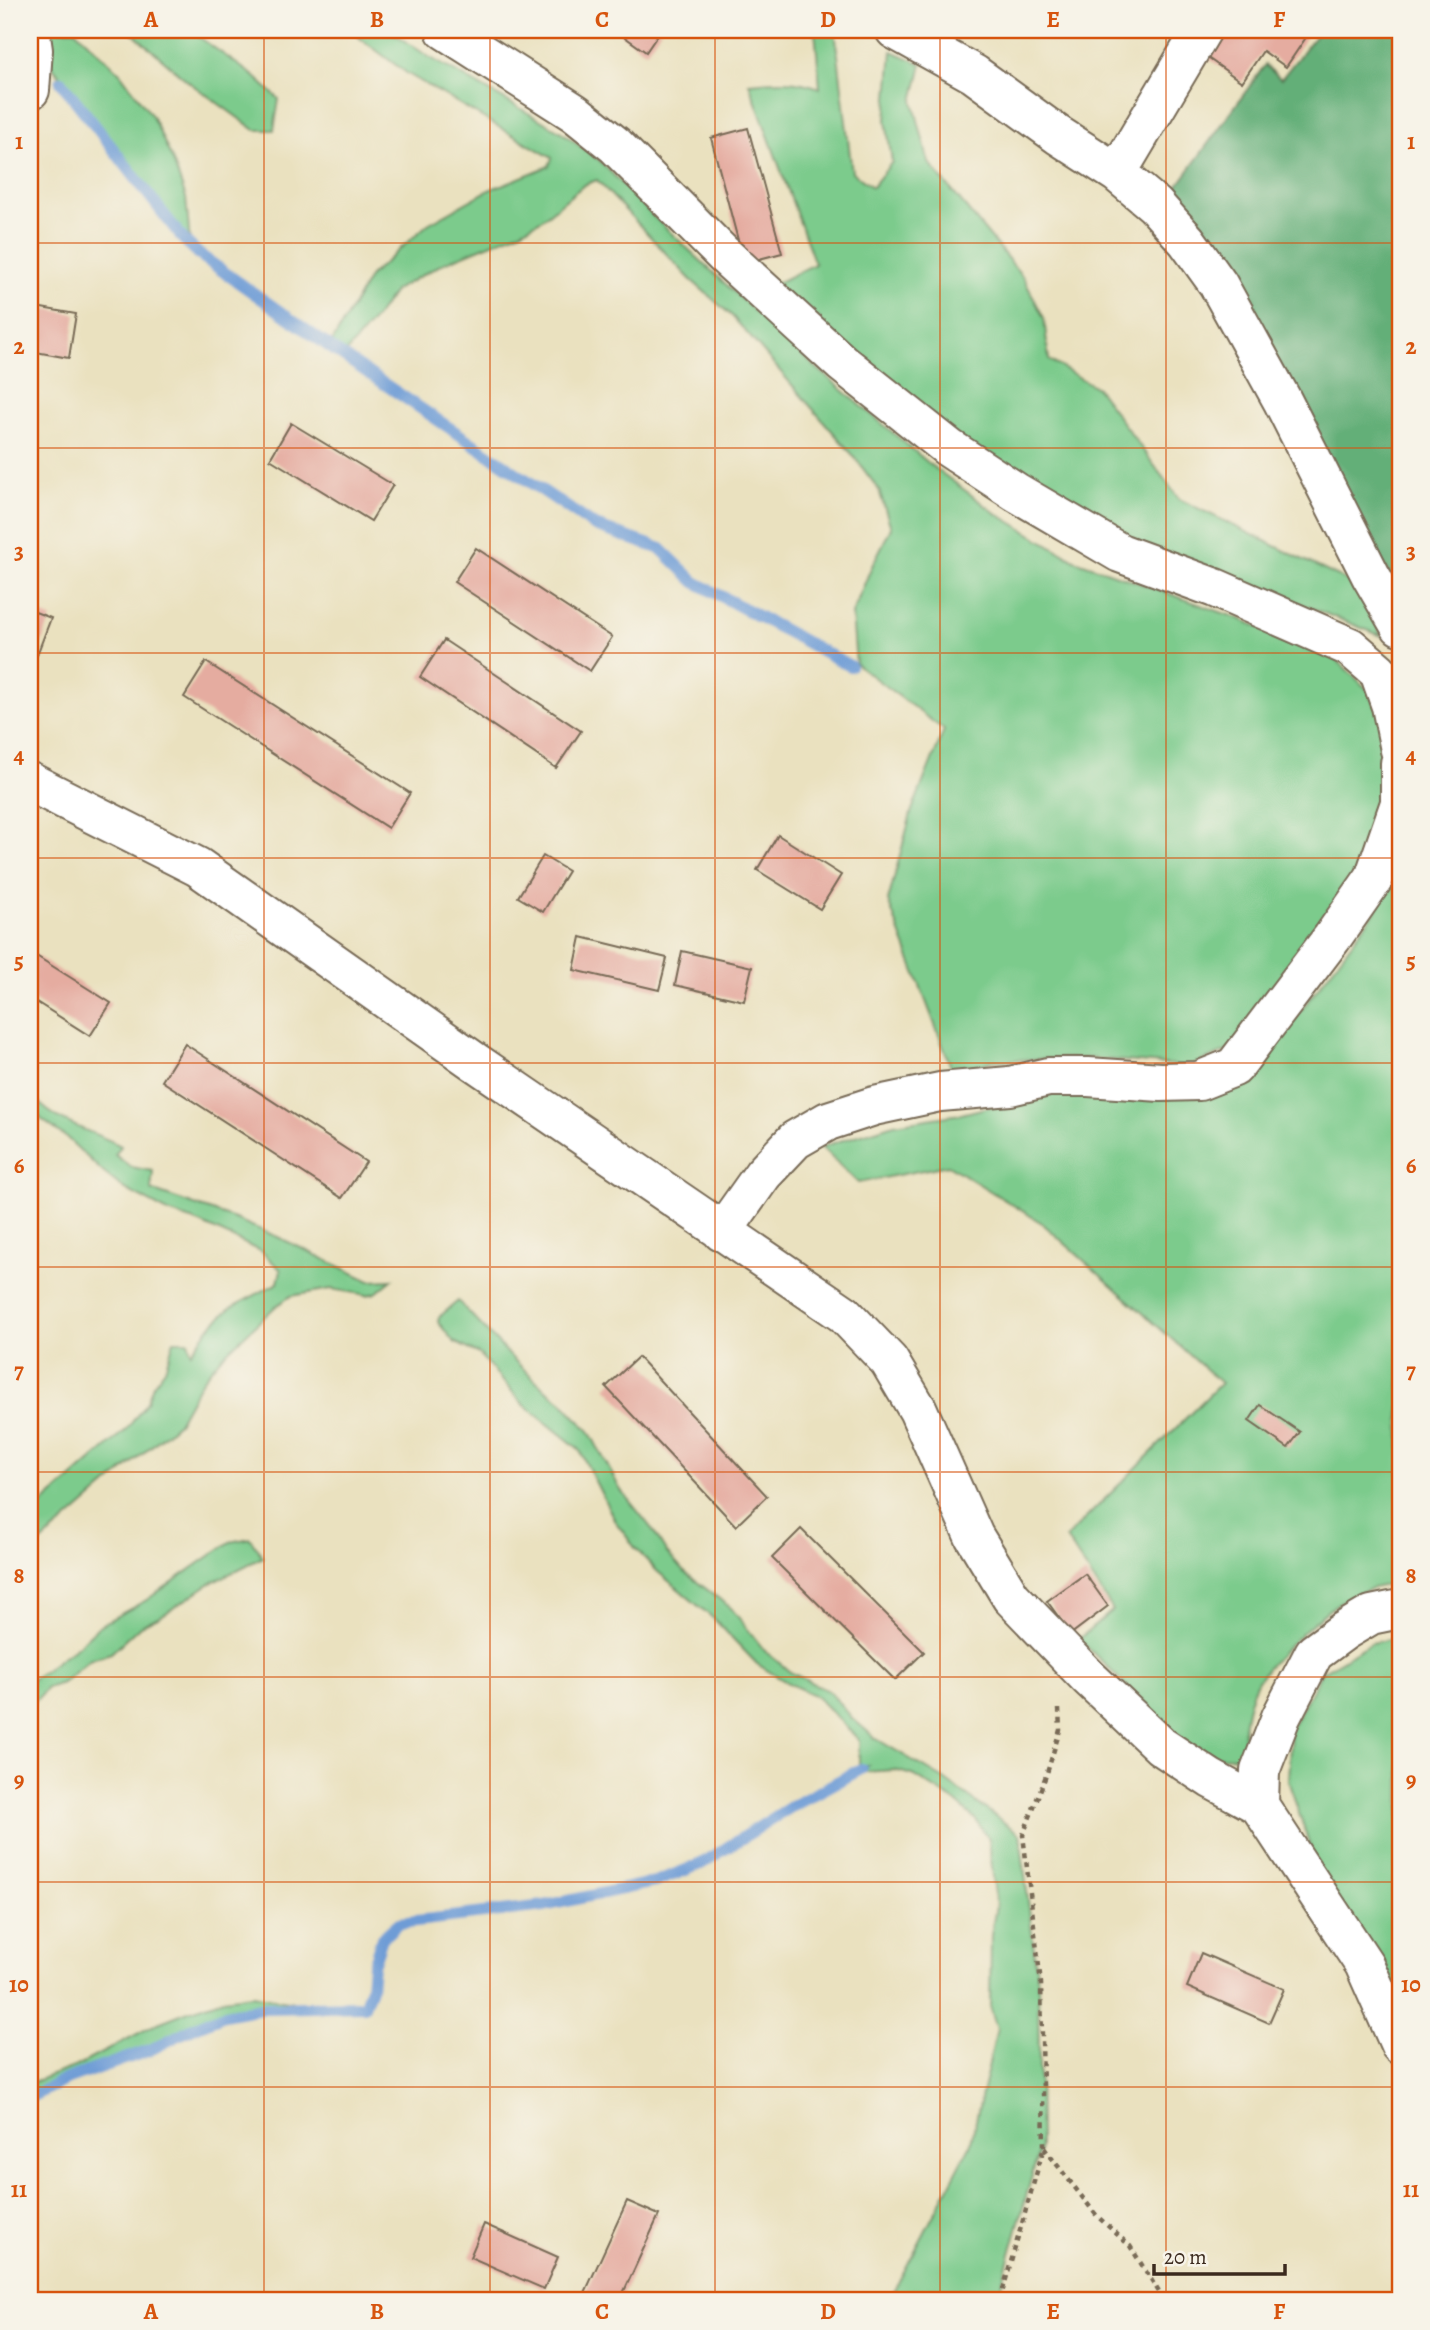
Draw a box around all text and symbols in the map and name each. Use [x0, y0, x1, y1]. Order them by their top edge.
text: A [143, 4, 159, 35]
text: B [370, 4, 384, 35]
text: C [595, 4, 609, 35]
text: D [820, 4, 836, 35]
text: E [1046, 4, 1060, 35]
text: F [1273, 4, 1286, 35]
text: 1 [15, 126, 23, 157]
text: 1 [1407, 126, 1415, 157]
text: 2 [13, 331, 25, 362]
text: 2 [1405, 331, 1417, 362]
text: 3 [14, 536, 24, 567]
text: 3 [1406, 536, 1416, 567]
text: 4 [14, 740, 25, 771]
text: 4 [1406, 740, 1417, 771]
text: 5 [14, 945, 24, 976]
text: 5 [1406, 945, 1416, 976]
text: 6 [14, 1150, 25, 1181]
text: 6 [1406, 1150, 1417, 1181]
text: 7 [14, 1355, 24, 1386]
text: 7 [1406, 1355, 1416, 1386]
text: 8 [13, 1560, 25, 1591]
text: 8 [1405, 1560, 1417, 1591]
text: 9 [14, 1764, 24, 1795]
text: 9 [1406, 1764, 1416, 1795]
text: 10 [9, 1969, 29, 2000]
text: 10 [1401, 1969, 1421, 2000]
text: 11 [11, 2174, 27, 2205]
text: 11 [1403, 2174, 1419, 2205]
scale bar [1154, 2232, 1285, 2276]
text: 20 m [1164, 2243, 1207, 2271]
text: A [143, 2296, 159, 2327]
text: B [370, 2296, 384, 2327]
text: C [595, 2296, 609, 2327]
text: D [820, 2296, 836, 2327]
text: E [1046, 2296, 1060, 2327]
text: F [1273, 2296, 1286, 2327]

